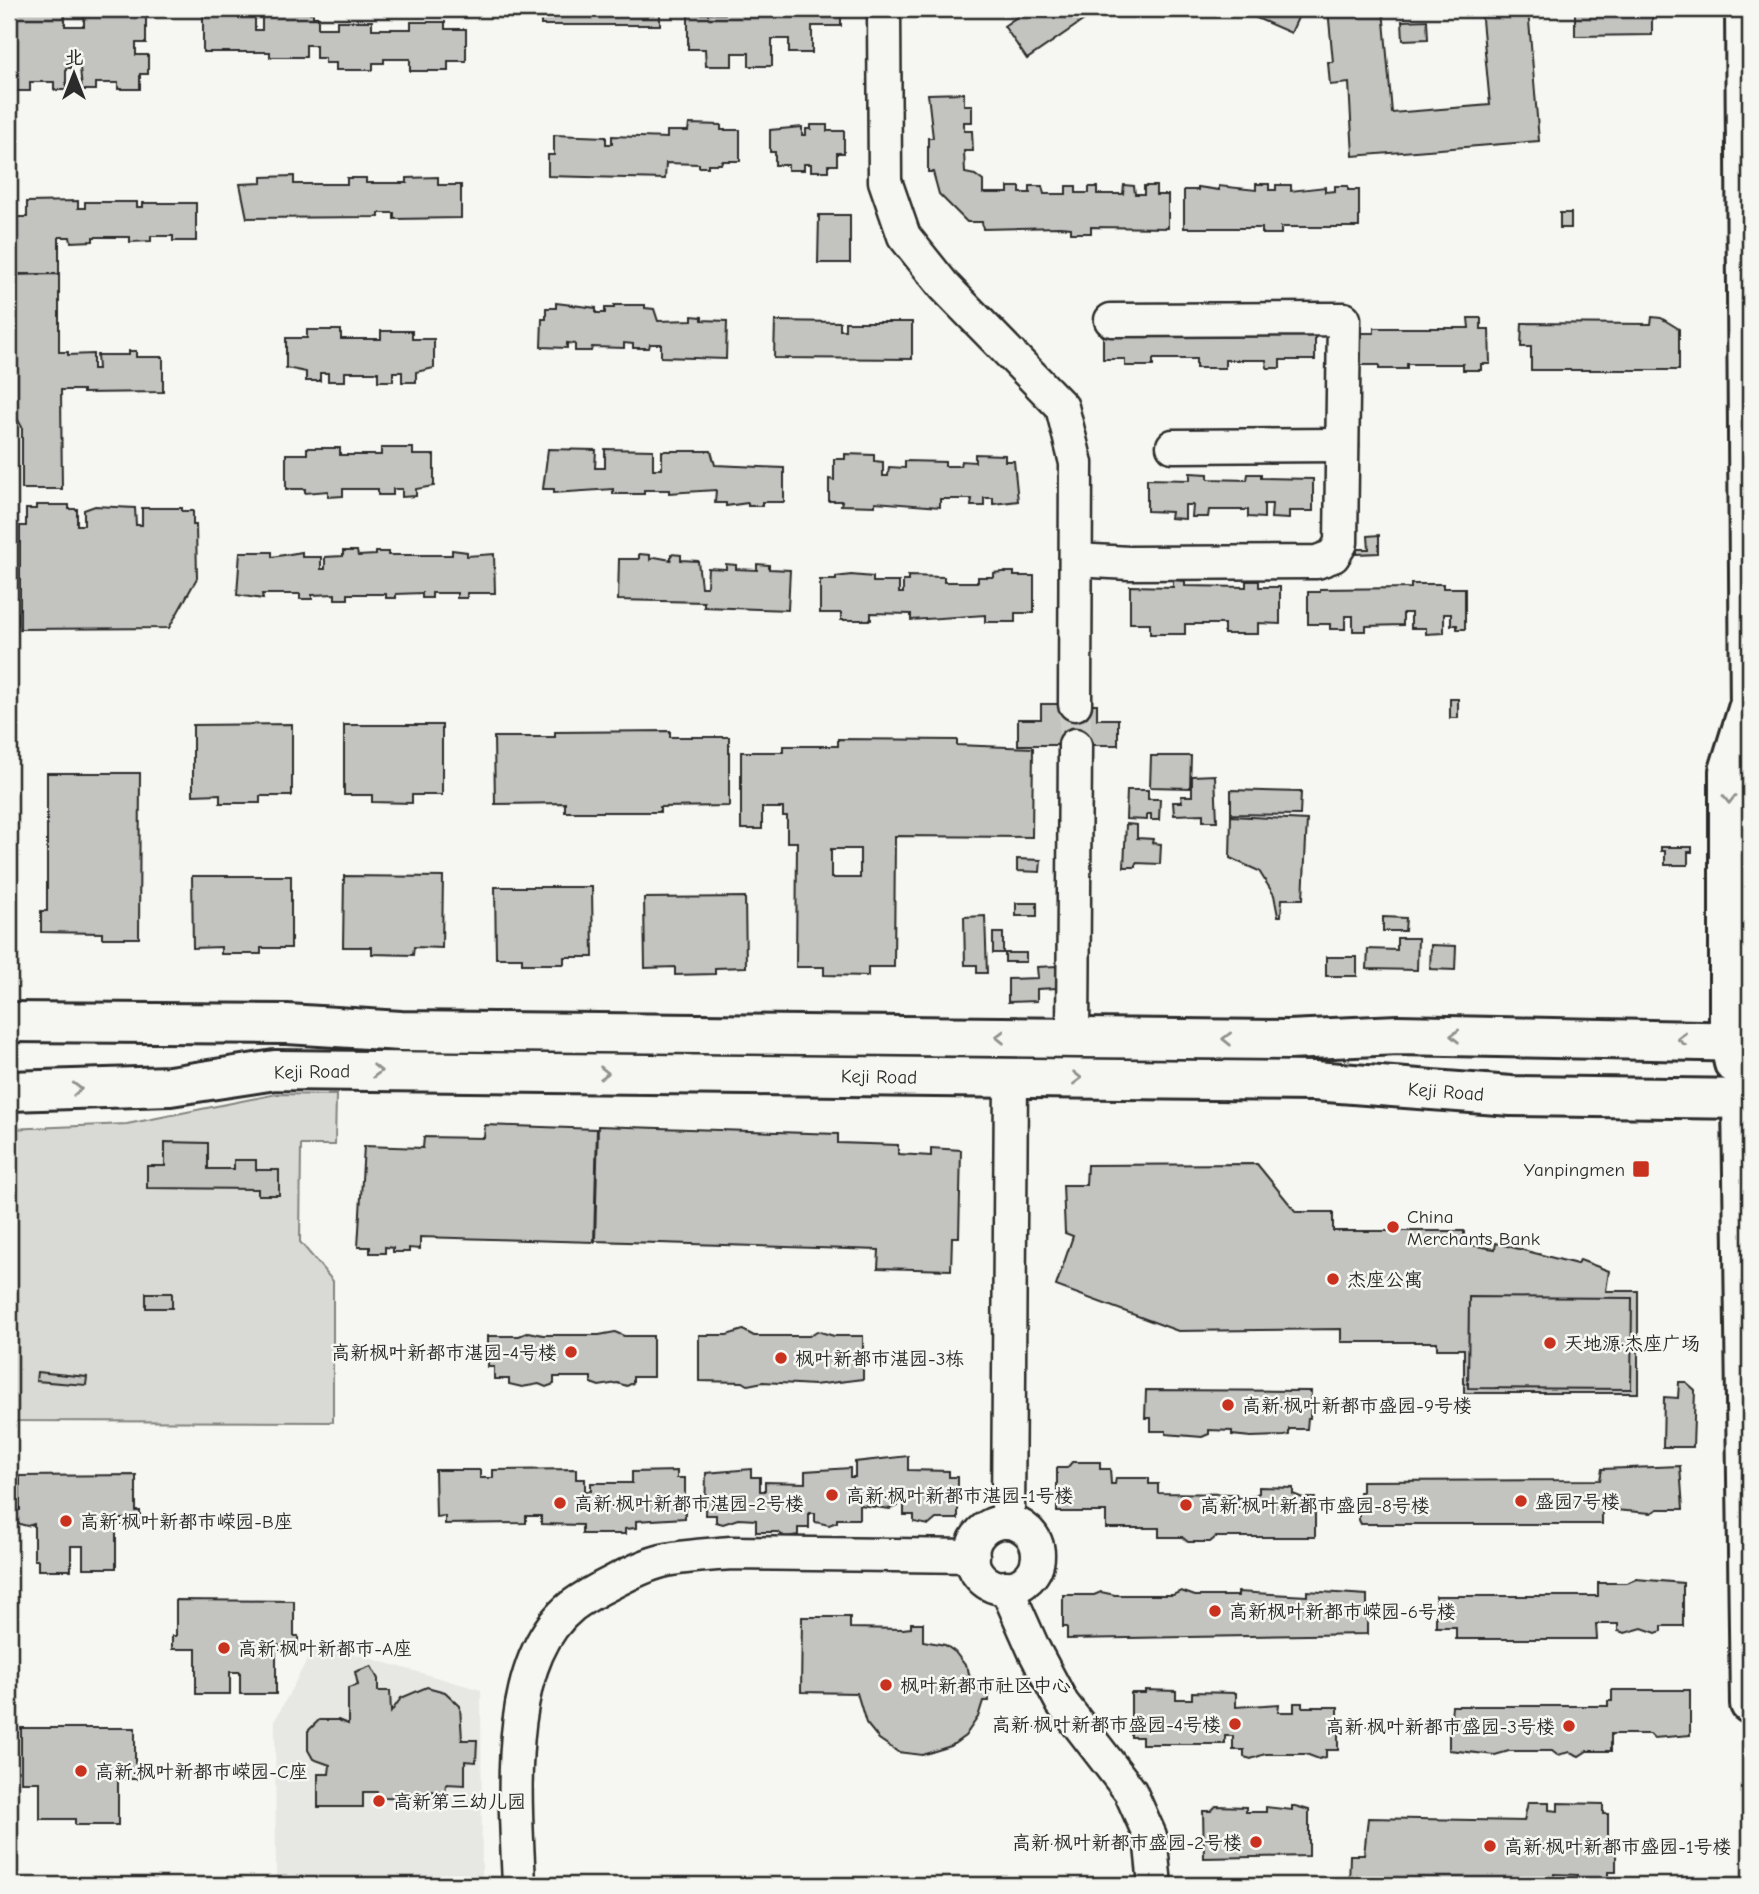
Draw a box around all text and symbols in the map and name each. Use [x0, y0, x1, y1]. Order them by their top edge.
north arrow [38, 38, 108, 108]
text: 北 [64, 47, 84, 69]
one-way arrow [1721, 794, 1737, 804]
one-way arrow [1449, 1028, 1459, 1044]
one-way arrow [994, 1029, 1005, 1045]
one-way arrow [1221, 1031, 1232, 1047]
one-way arrow [1676, 1031, 1687, 1047]
street label: Keji Road [274, 1060, 350, 1084]
one-way arrow [372, 1063, 382, 1079]
one-way arrow [599, 1065, 610, 1081]
street label: Keji Road [841, 1065, 917, 1089]
one-way arrow [1072, 1070, 1082, 1086]
street label: Keji Road [1407, 1078, 1485, 1106]
one-way arrow [72, 1082, 83, 1097]
place label: Yanpingmen [1524, 1159, 1625, 1181]
marker: Yanpingmen [1631, 1159, 1651, 1179]
place label: China Merchants Bank [1407, 1206, 1541, 1250]
marker: China Merchants Bank [1385, 1219, 1401, 1235]
place label: 杰座公寓 [1347, 1269, 1423, 1291]
marker: 杰座公寓 [1325, 1271, 1341, 1287]
place label: 天地源·杰座广场 [1564, 1333, 1700, 1355]
marker: 天地源·杰座广场 [1542, 1335, 1558, 1351]
place label: 高新枫叶新都市湛园-4号楼 [331, 1342, 557, 1364]
marker: 高新枫叶新都市湛园-4号楼 [563, 1344, 579, 1360]
place label: 枫叶新都市湛园-3栋 [795, 1348, 964, 1370]
marker: 枫叶新都市湛园-3栋 [773, 1350, 789, 1366]
place label: 高新·枫叶新都市盛园-9号楼 [1242, 1395, 1472, 1417]
marker: 高新·枫叶新都市盛园-9号楼 [1220, 1397, 1236, 1413]
place label: 高新·枫叶新都市湛园-1号楼 [846, 1485, 1074, 1507]
marker: 高新·枫叶新都市湛园-1号楼 [824, 1487, 840, 1503]
place label: 盛园7号楼 [1535, 1491, 1620, 1513]
place label: 高新·枫叶新都市湛园-2号楼 [574, 1493, 804, 1515]
marker: 盛园7号楼 [1513, 1493, 1529, 1509]
marker: 高新·枫叶新都市湛园-2号楼 [552, 1495, 568, 1511]
place label: 高新·枫叶新都市盛园-8号楼 [1200, 1495, 1430, 1517]
marker: 高新·枫叶新都市盛园-8号楼 [1178, 1497, 1194, 1513]
place label: 高新·枫叶新都市嵘园-B座 [80, 1511, 293, 1533]
marker: 高新·枫叶新都市嵘园-B座 [58, 1513, 74, 1529]
place label: 高新枫叶新都市嵘园-6号楼 [1229, 1601, 1456, 1623]
marker: 高新枫叶新都市嵘园-6号楼 [1207, 1603, 1223, 1619]
place label: 高新·枫叶新都市-A座 [238, 1638, 412, 1660]
marker: 高新·枫叶新都市-A座 [216, 1640, 232, 1656]
place label: 枫叶新都市社区中心 [900, 1675, 1071, 1697]
marker: 枫叶新都市社区中心 [878, 1677, 894, 1693]
place label: 高新·枫叶新都市盛园-4号楼 [992, 1714, 1221, 1736]
marker: 高新·枫叶新都市盛园-4号楼 [1227, 1716, 1243, 1732]
place label: 高新·枫叶新都市盛园-3号楼 [1325, 1716, 1555, 1738]
marker: 高新·枫叶新都市盛园-3号楼 [1561, 1718, 1577, 1734]
place label: 高新·枫叶新都市嵘园-C座 [95, 1761, 308, 1783]
marker: 高新·枫叶新都市嵘园-C座 [73, 1763, 89, 1779]
place label: 高新第三幼儿园 [393, 1791, 526, 1813]
marker: 高新第三幼儿园 [371, 1793, 387, 1809]
place label: 高新·枫叶新都市盛园-2号楼 [1012, 1832, 1242, 1854]
marker: 高新·枫叶新都市盛园-2号楼 [1248, 1834, 1264, 1850]
place label: 高新·枫叶新都市盛园-1号楼 [1504, 1836, 1732, 1858]
marker: 高新·枫叶新都市盛园-1号楼 [1482, 1838, 1498, 1854]

